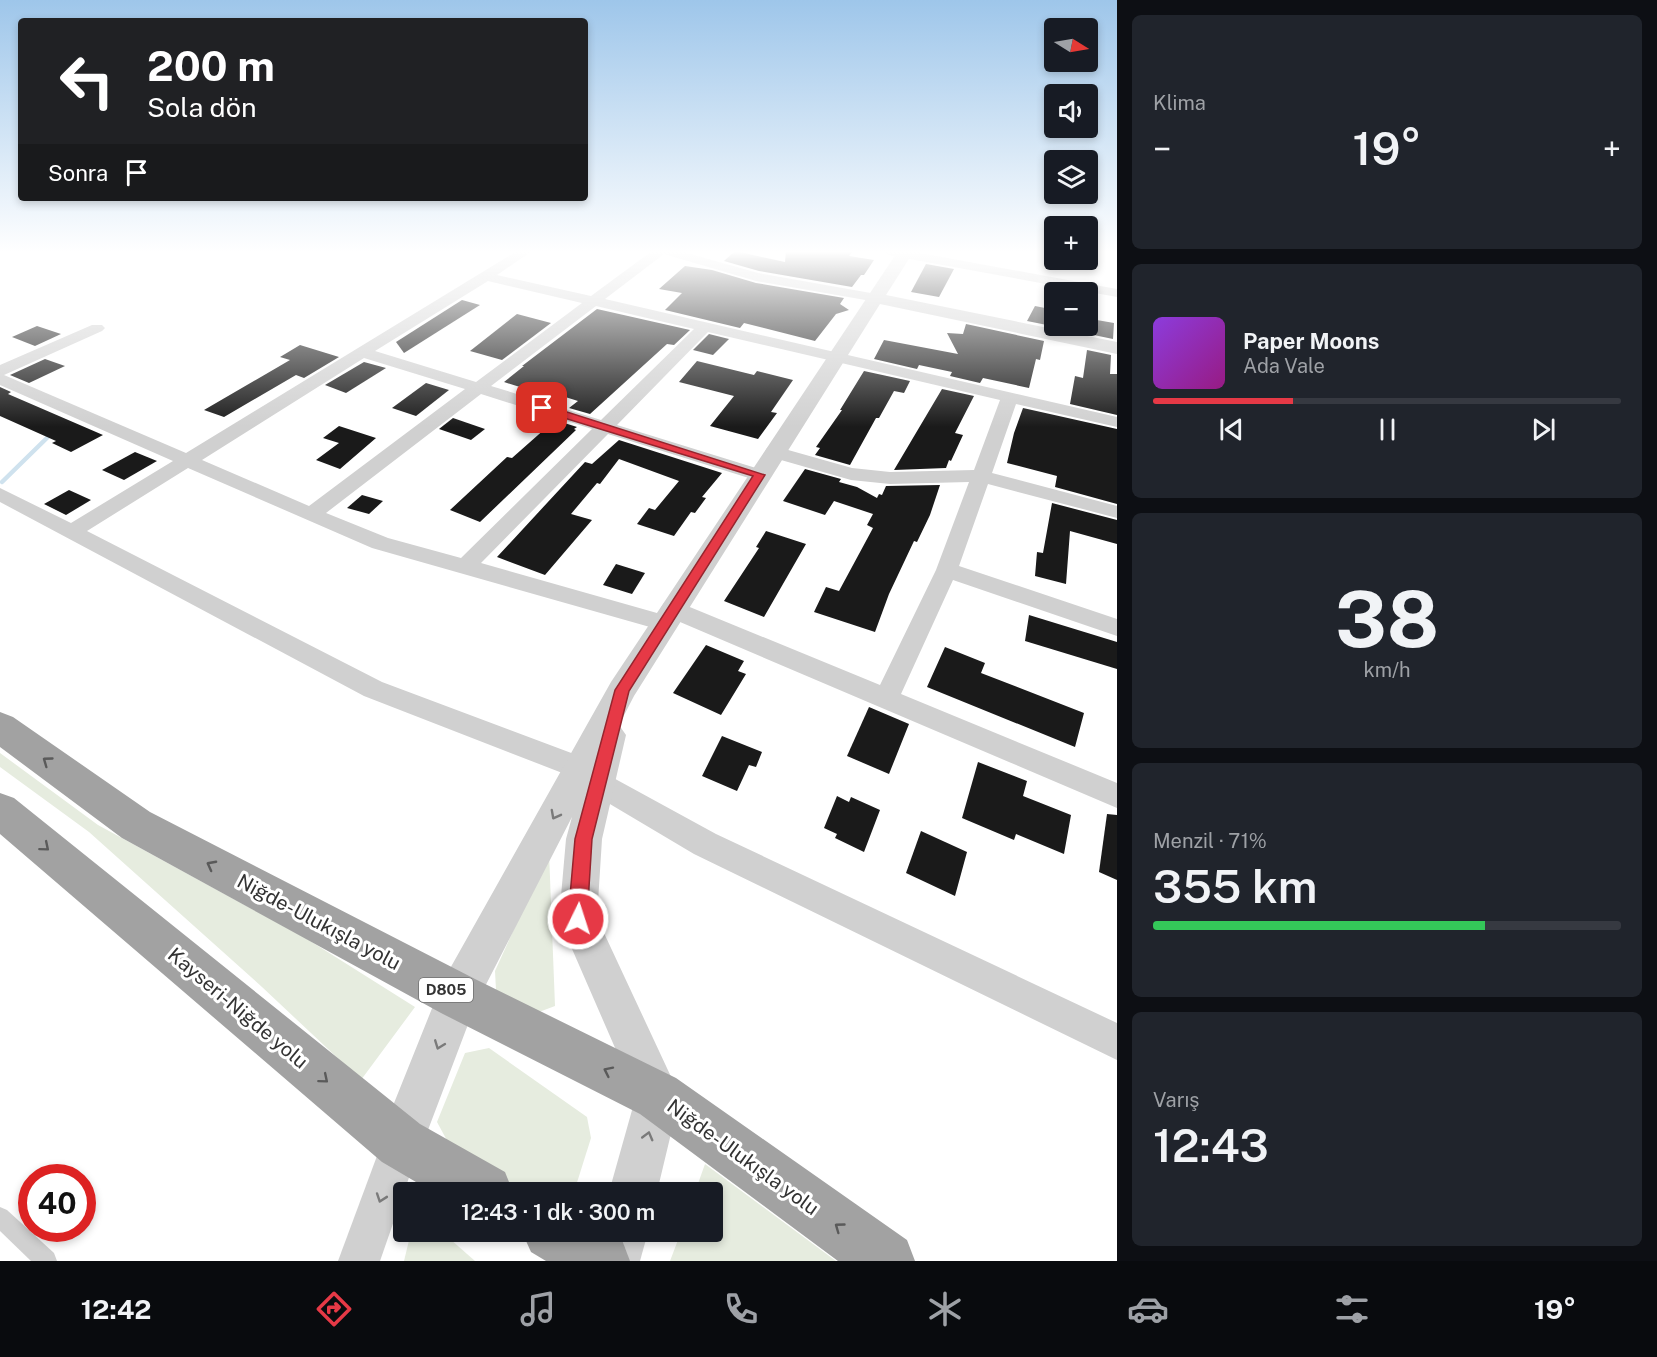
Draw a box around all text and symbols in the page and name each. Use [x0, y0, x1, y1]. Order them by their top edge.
north arrow [1044, 18, 1098, 72]
map controls [1044, 18, 1098, 336]
text: 200 m [147, 41, 275, 90]
icon: left [48, 42, 126, 120]
button: sound [1044, 84, 1098, 138]
text: Sola dön [147, 91, 257, 123]
text: Klima [1153, 91, 1206, 115]
text: 19° [1353, 122, 1421, 175]
text: − [1153, 130, 1171, 168]
text: + [1603, 130, 1621, 168]
button: layers [1044, 150, 1098, 204]
icon: arrive [120, 156, 153, 189]
text: Sonra [48, 160, 108, 186]
button: + [1044, 216, 1098, 270]
button: − [1044, 282, 1098, 336]
text: Paper Moons [1243, 328, 1379, 354]
text: Ada Vale [1243, 354, 1325, 378]
pin [516, 382, 567, 433]
icon: arrive [525, 391, 558, 424]
icon: previous [1215, 413, 1248, 446]
icon: pause [1371, 413, 1404, 446]
icon: next [1527, 413, 1560, 446]
text: 38 [1335, 573, 1439, 665]
text: km/h [1363, 658, 1411, 682]
one-way arrow [42, 757, 53, 768]
one-way arrow [551, 809, 562, 820]
text: Menzil · 71% [1153, 829, 1267, 853]
one-way arrow [38, 840, 49, 851]
text: 355 km [1153, 860, 1317, 913]
one-way arrow [207, 861, 217, 872]
street label: Niğde-Ulukışla yolu [233, 869, 405, 975]
position arrow [546, 887, 610, 951]
street label: Kayseri-Niğde yolu [163, 942, 313, 1074]
road number: D805 [419, 978, 473, 1002]
one-way arrow [433, 1040, 446, 1050]
one-way arrow [603, 1066, 614, 1078]
one-way arrow [317, 1072, 328, 1083]
text: Varış [1153, 1088, 1199, 1112]
street label: Niğde-Ulukışla yolu [662, 1094, 824, 1220]
text: 12:43 [1153, 1119, 1269, 1172]
one-way arrow [640, 1131, 653, 1141]
speed limit sign: 40 [18, 1164, 96, 1242]
one-way arrow [376, 1192, 389, 1203]
text: 12:43 · 1 dk · 300 m [461, 1199, 655, 1225]
one-way arrow [834, 1223, 845, 1234]
icon: directions [313, 1288, 355, 1330]
icon: music [517, 1288, 559, 1330]
icon: phone [720, 1288, 762, 1330]
icon: climate [924, 1288, 966, 1330]
icon: car [1127, 1288, 1169, 1330]
icon: filters [1331, 1288, 1373, 1330]
text: 12:42 [81, 1293, 152, 1325]
text: 19° [1534, 1293, 1576, 1325]

